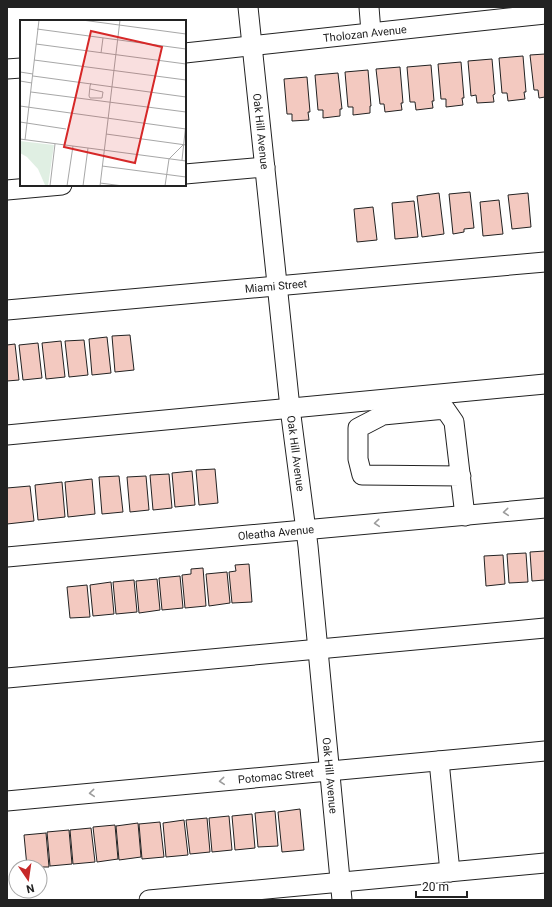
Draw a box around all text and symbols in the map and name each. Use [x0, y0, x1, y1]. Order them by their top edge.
inset map [20, 20, 186, 186]
street label: Tholozan Avenue [322, 22, 408, 44]
street label: Oak Hill Avenue [251, 93, 271, 170]
street label: Miami Street [244, 277, 308, 295]
street label: Oak Hill Avenue [285, 415, 307, 492]
one-way arrow [503, 507, 509, 516]
one-way arrow [374, 519, 380, 528]
street label: Oleatha Avenue [237, 523, 315, 542]
street label: Oak Hill Avenue [320, 737, 340, 814]
street label: Potomac Street [237, 766, 315, 786]
one-way arrow [219, 777, 225, 786]
one-way arrow [89, 789, 95, 798]
north arrow [8, 859, 48, 899]
scale bar [416, 873, 467, 899]
text: 20 m [422, 880, 449, 894]
text: N [25, 881, 35, 896]

